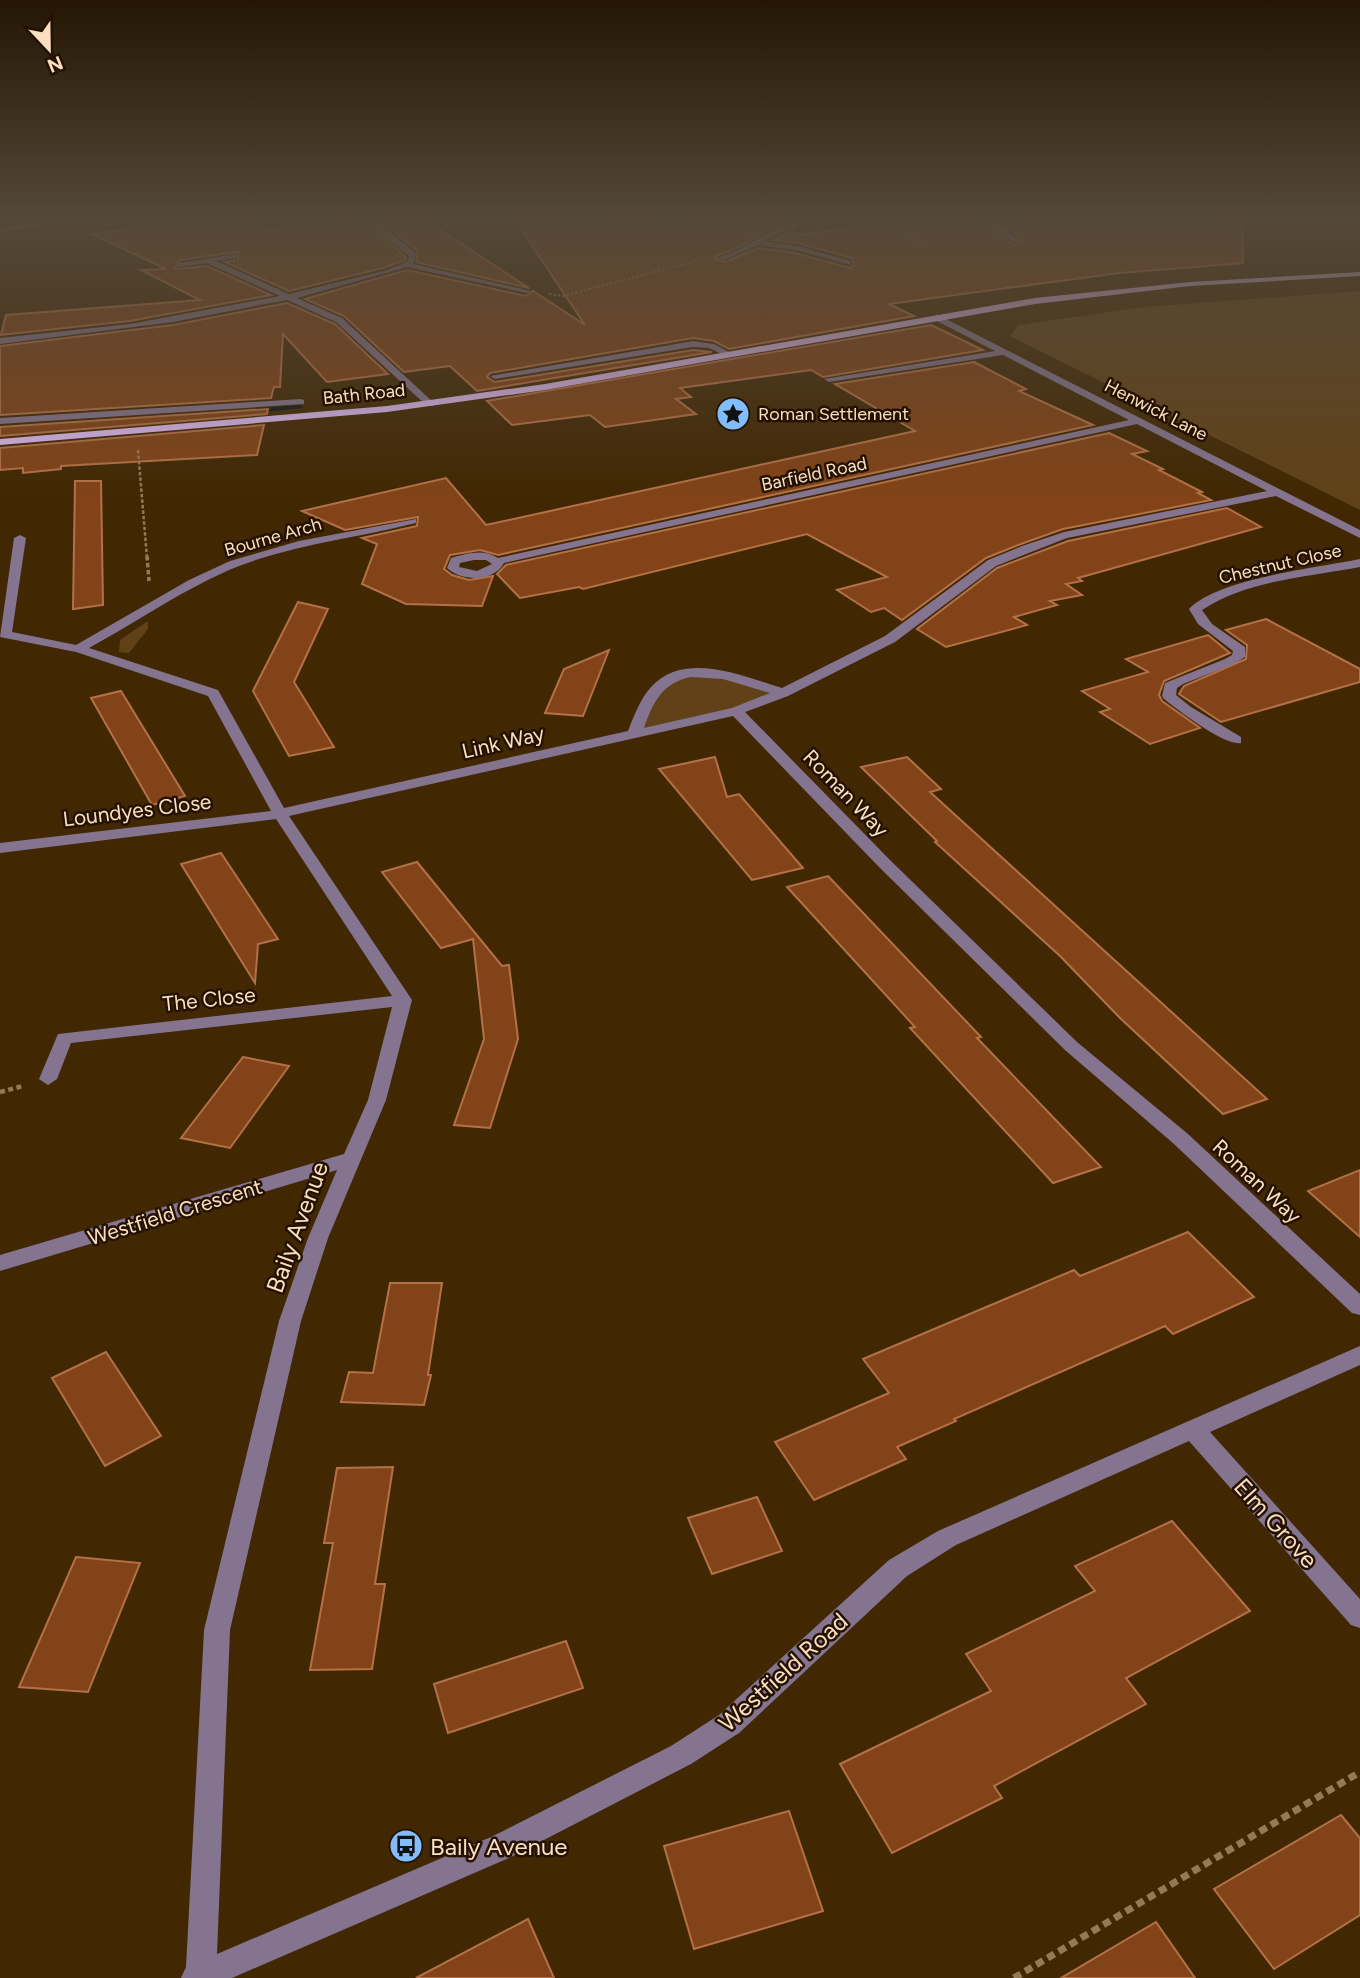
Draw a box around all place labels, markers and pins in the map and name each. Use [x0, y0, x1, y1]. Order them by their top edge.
place icon: Roman Settlement [714, 395, 752, 433]
place label: Roman Settlement [758, 403, 909, 425]
bus stop icon: Baily Avenue [387, 1827, 425, 1865]
place label: Baily Avenue [430, 1832, 567, 1861]

